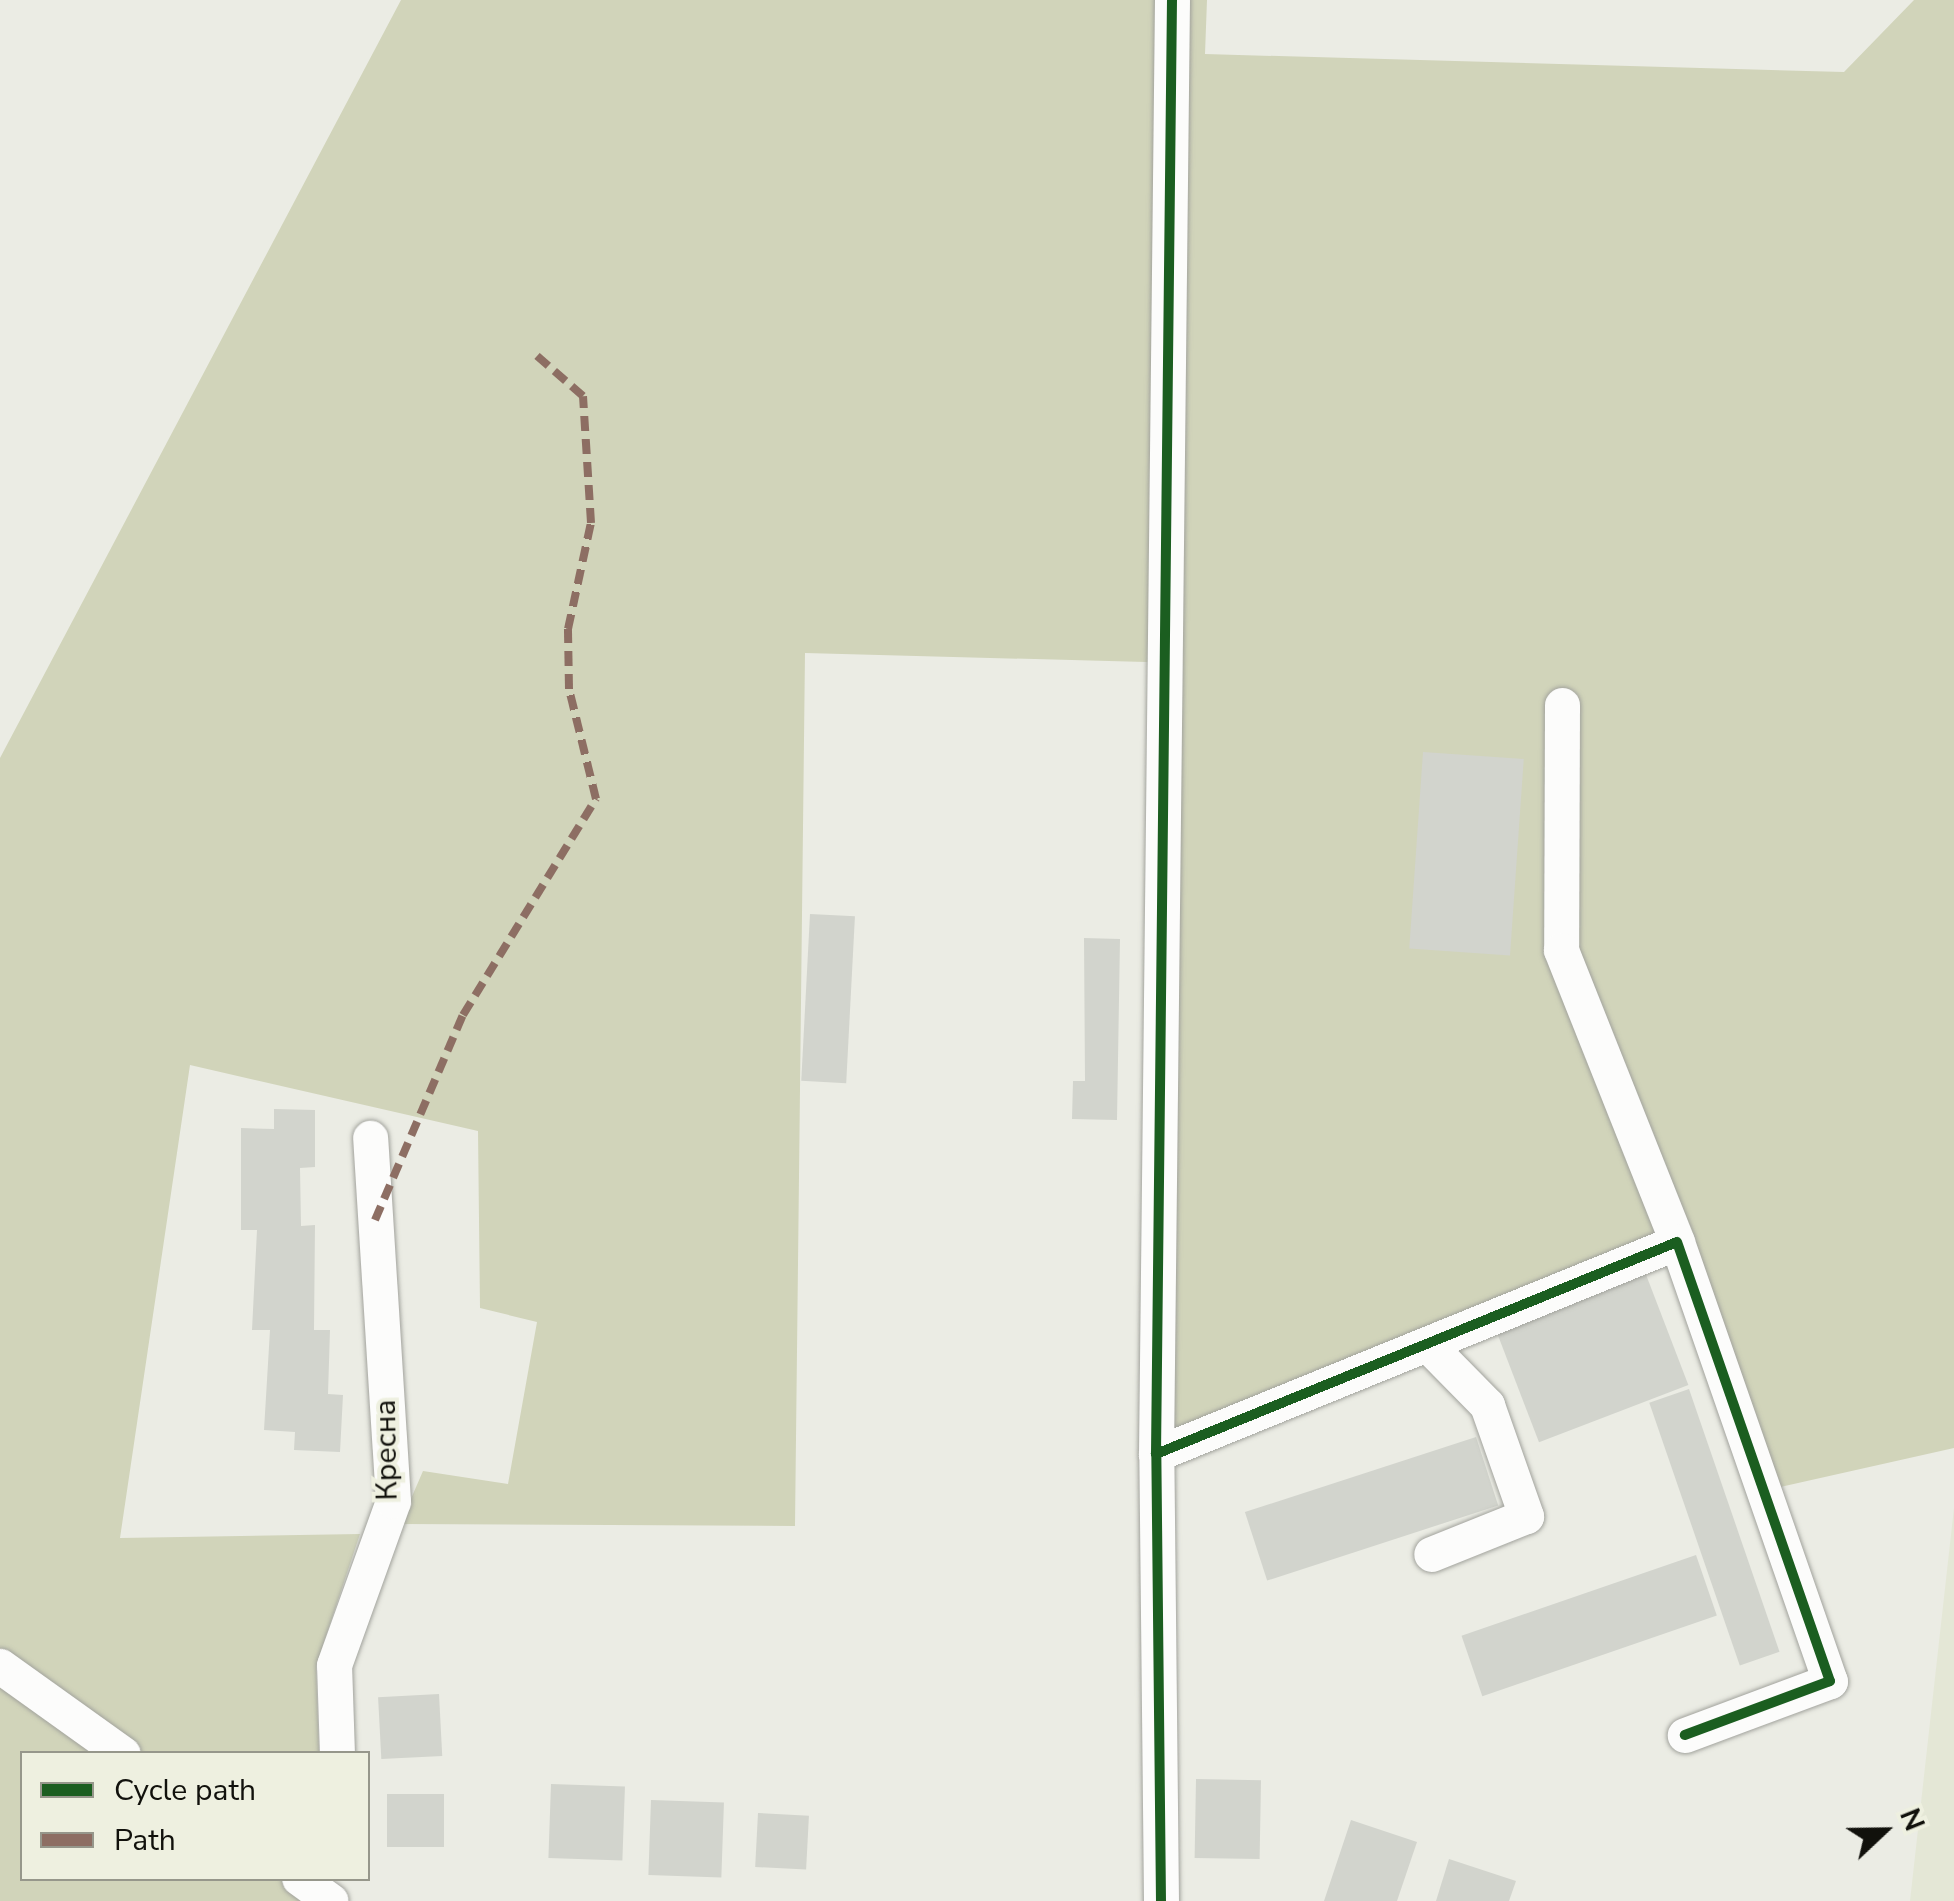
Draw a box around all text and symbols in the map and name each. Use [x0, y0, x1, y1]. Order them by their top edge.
street label: Кресна [368, 1399, 406, 1501]
legend [20, 1751, 370, 1881]
text: Cycle path [114, 1770, 256, 1811]
north arrow [1834, 1781, 1934, 1881]
text: N [1890, 1803, 1933, 1837]
text: Path [114, 1820, 176, 1861]

